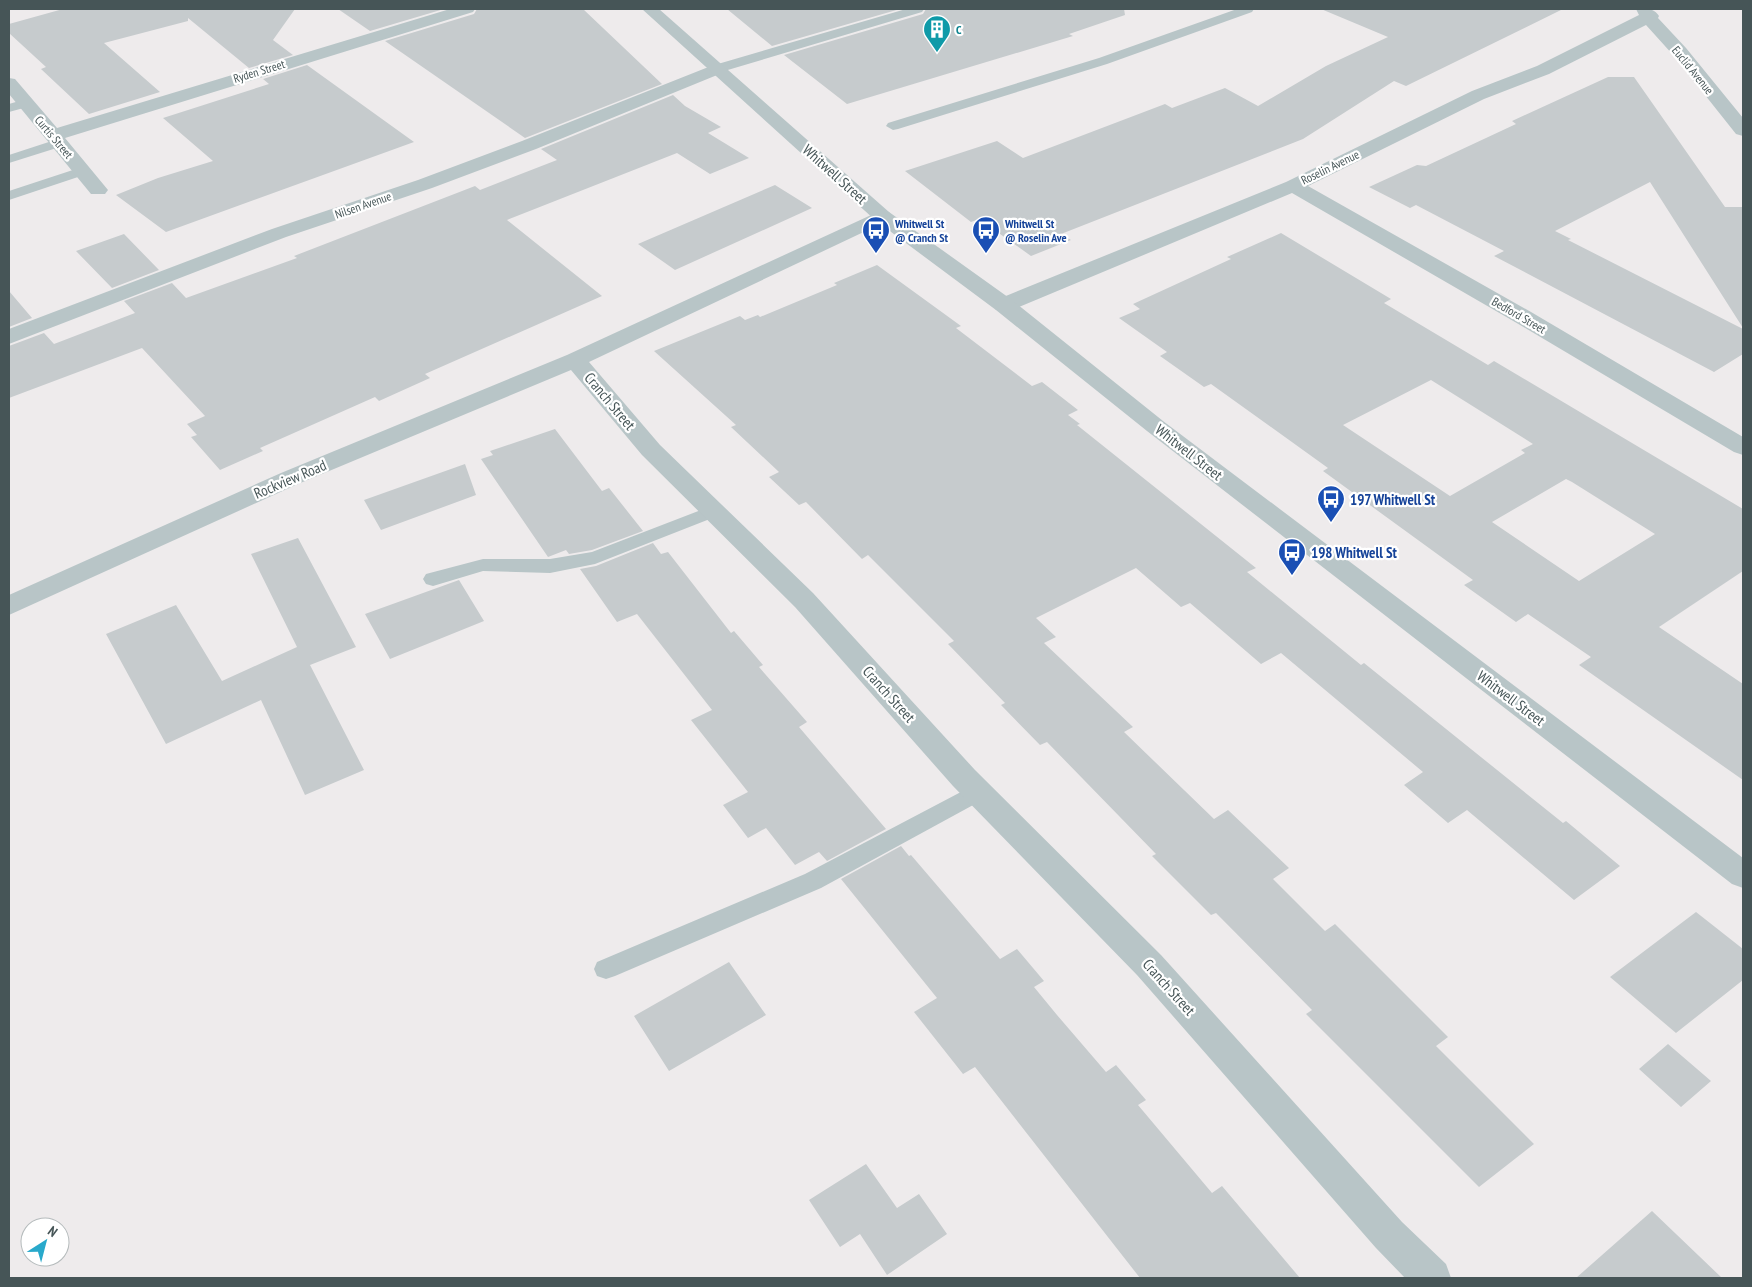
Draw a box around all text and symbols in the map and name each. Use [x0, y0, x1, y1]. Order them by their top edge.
building icon: C [922, 14, 952, 53]
place label: C [956, 22, 962, 37]
street label: Euclid Avenue [1669, 43, 1717, 97]
street label: Ryden Street [232, 56, 287, 86]
street label: Curtis Street [32, 112, 77, 162]
street label: Whitwell Street [799, 140, 871, 208]
street label: Roselin Avenue [1299, 146, 1362, 187]
street label: Nilsen Avenue [333, 188, 393, 222]
bus stop icon: Whitwell St @ Cranch St [861, 215, 891, 254]
bus stop icon: Whitwell St @ Roselin Ave [971, 215, 1001, 254]
place label: Whitwell St @ Cranch St [894, 216, 948, 245]
place label: Whitwell St @ Roselin Ave [1004, 216, 1067, 245]
street label: Bedford Street [1489, 294, 1549, 337]
street label: Cranch Street [580, 368, 640, 434]
street label: Whitwell Street [1152, 420, 1226, 484]
street label: Rockview Road [251, 455, 329, 503]
bus stop icon: 197 Whitwell St [1316, 484, 1346, 523]
place label: 197 Whitwell St [1350, 490, 1436, 509]
bus stop icon: 198 Whitwell St [1277, 537, 1307, 576]
place label: 198 Whitwell St [1311, 543, 1397, 562]
street label: Cranch Street [859, 662, 919, 726]
street label: Whitwell Street [1473, 666, 1549, 730]
street label: Cranch Street [1139, 955, 1199, 1019]
north arrow [20, 1217, 70, 1267]
text: N [44, 1222, 61, 1241]

